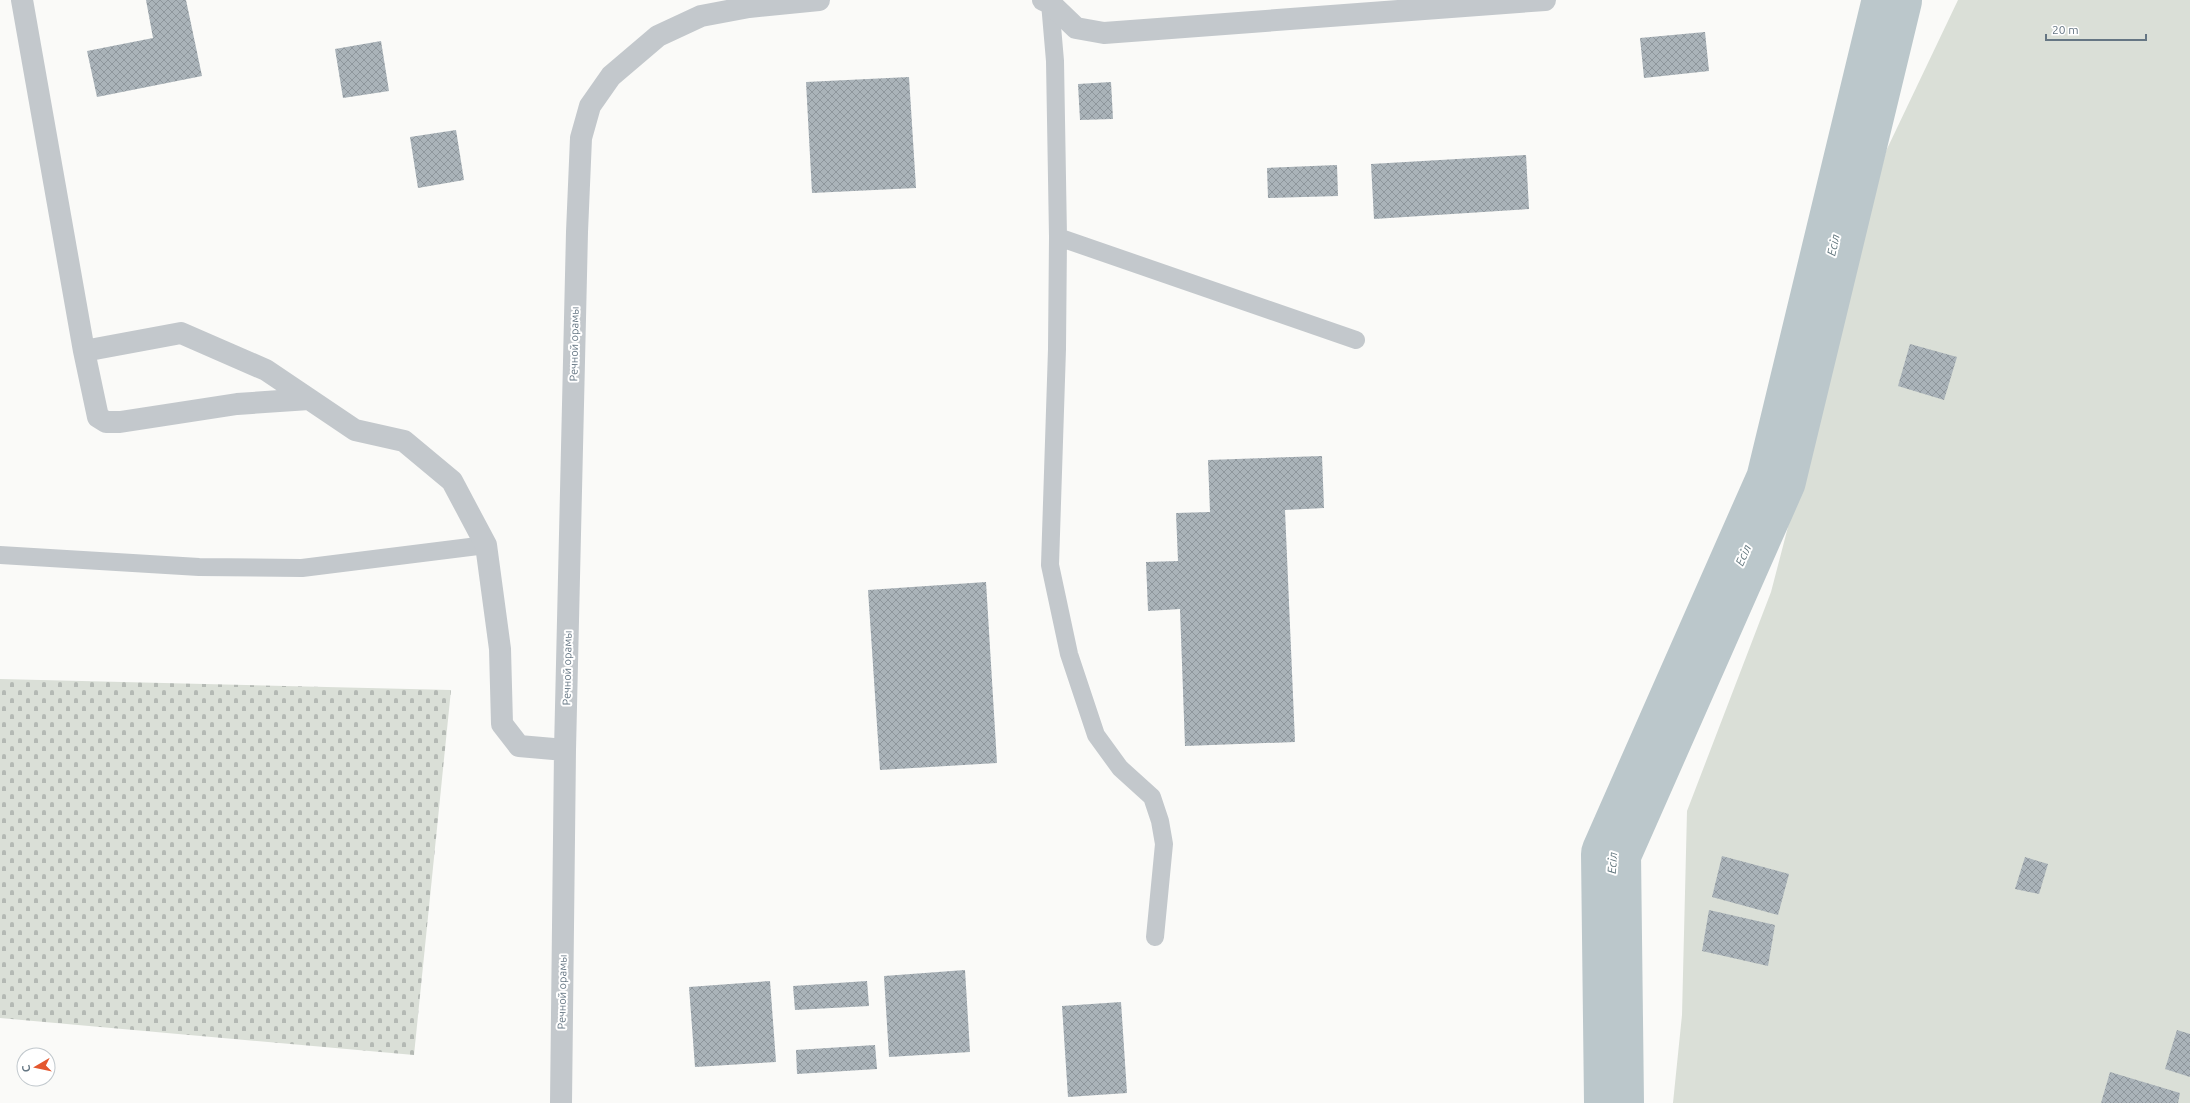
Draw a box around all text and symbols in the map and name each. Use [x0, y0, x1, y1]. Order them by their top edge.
scale bar [2046, 16, 2146, 42]
text: 20 m [2052, 23, 2079, 36]
water label: Есіл [1824, 233, 1842, 257]
street label: Речной орамы [567, 306, 581, 382]
water label: Есіл [1733, 542, 1754, 568]
street label: Речной орамы [560, 630, 574, 706]
water label: Есіл [1605, 851, 1619, 874]
street label: Речной орамы [555, 954, 569, 1030]
north arrow [16, 1047, 56, 1087]
text: С [20, 1064, 33, 1073]

